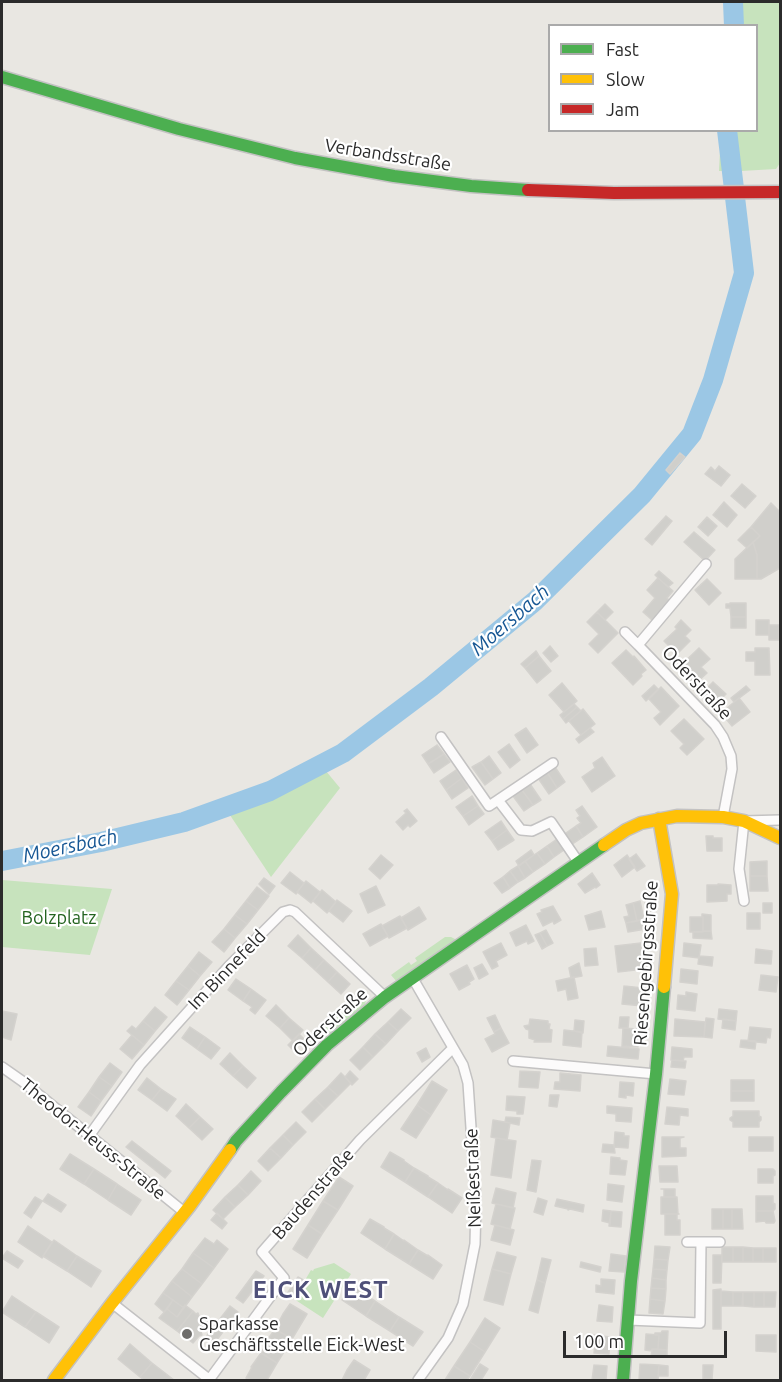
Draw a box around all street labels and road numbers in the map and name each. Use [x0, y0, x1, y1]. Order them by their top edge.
street label: Verbandsstraße [323, 134, 453, 176]
street label: Oderstraße [657, 642, 737, 724]
street label: Riesengebirgsstraße [629, 880, 663, 1046]
street label: Im Binnefeld [184, 926, 270, 1014]
street label: Oderstraße [288, 983, 372, 1061]
street label: Theodor-Heuss-Straße [16, 1074, 170, 1204]
street label: Neißestraße [460, 1128, 486, 1228]
street label: Baudenstraße [268, 1144, 358, 1244]

